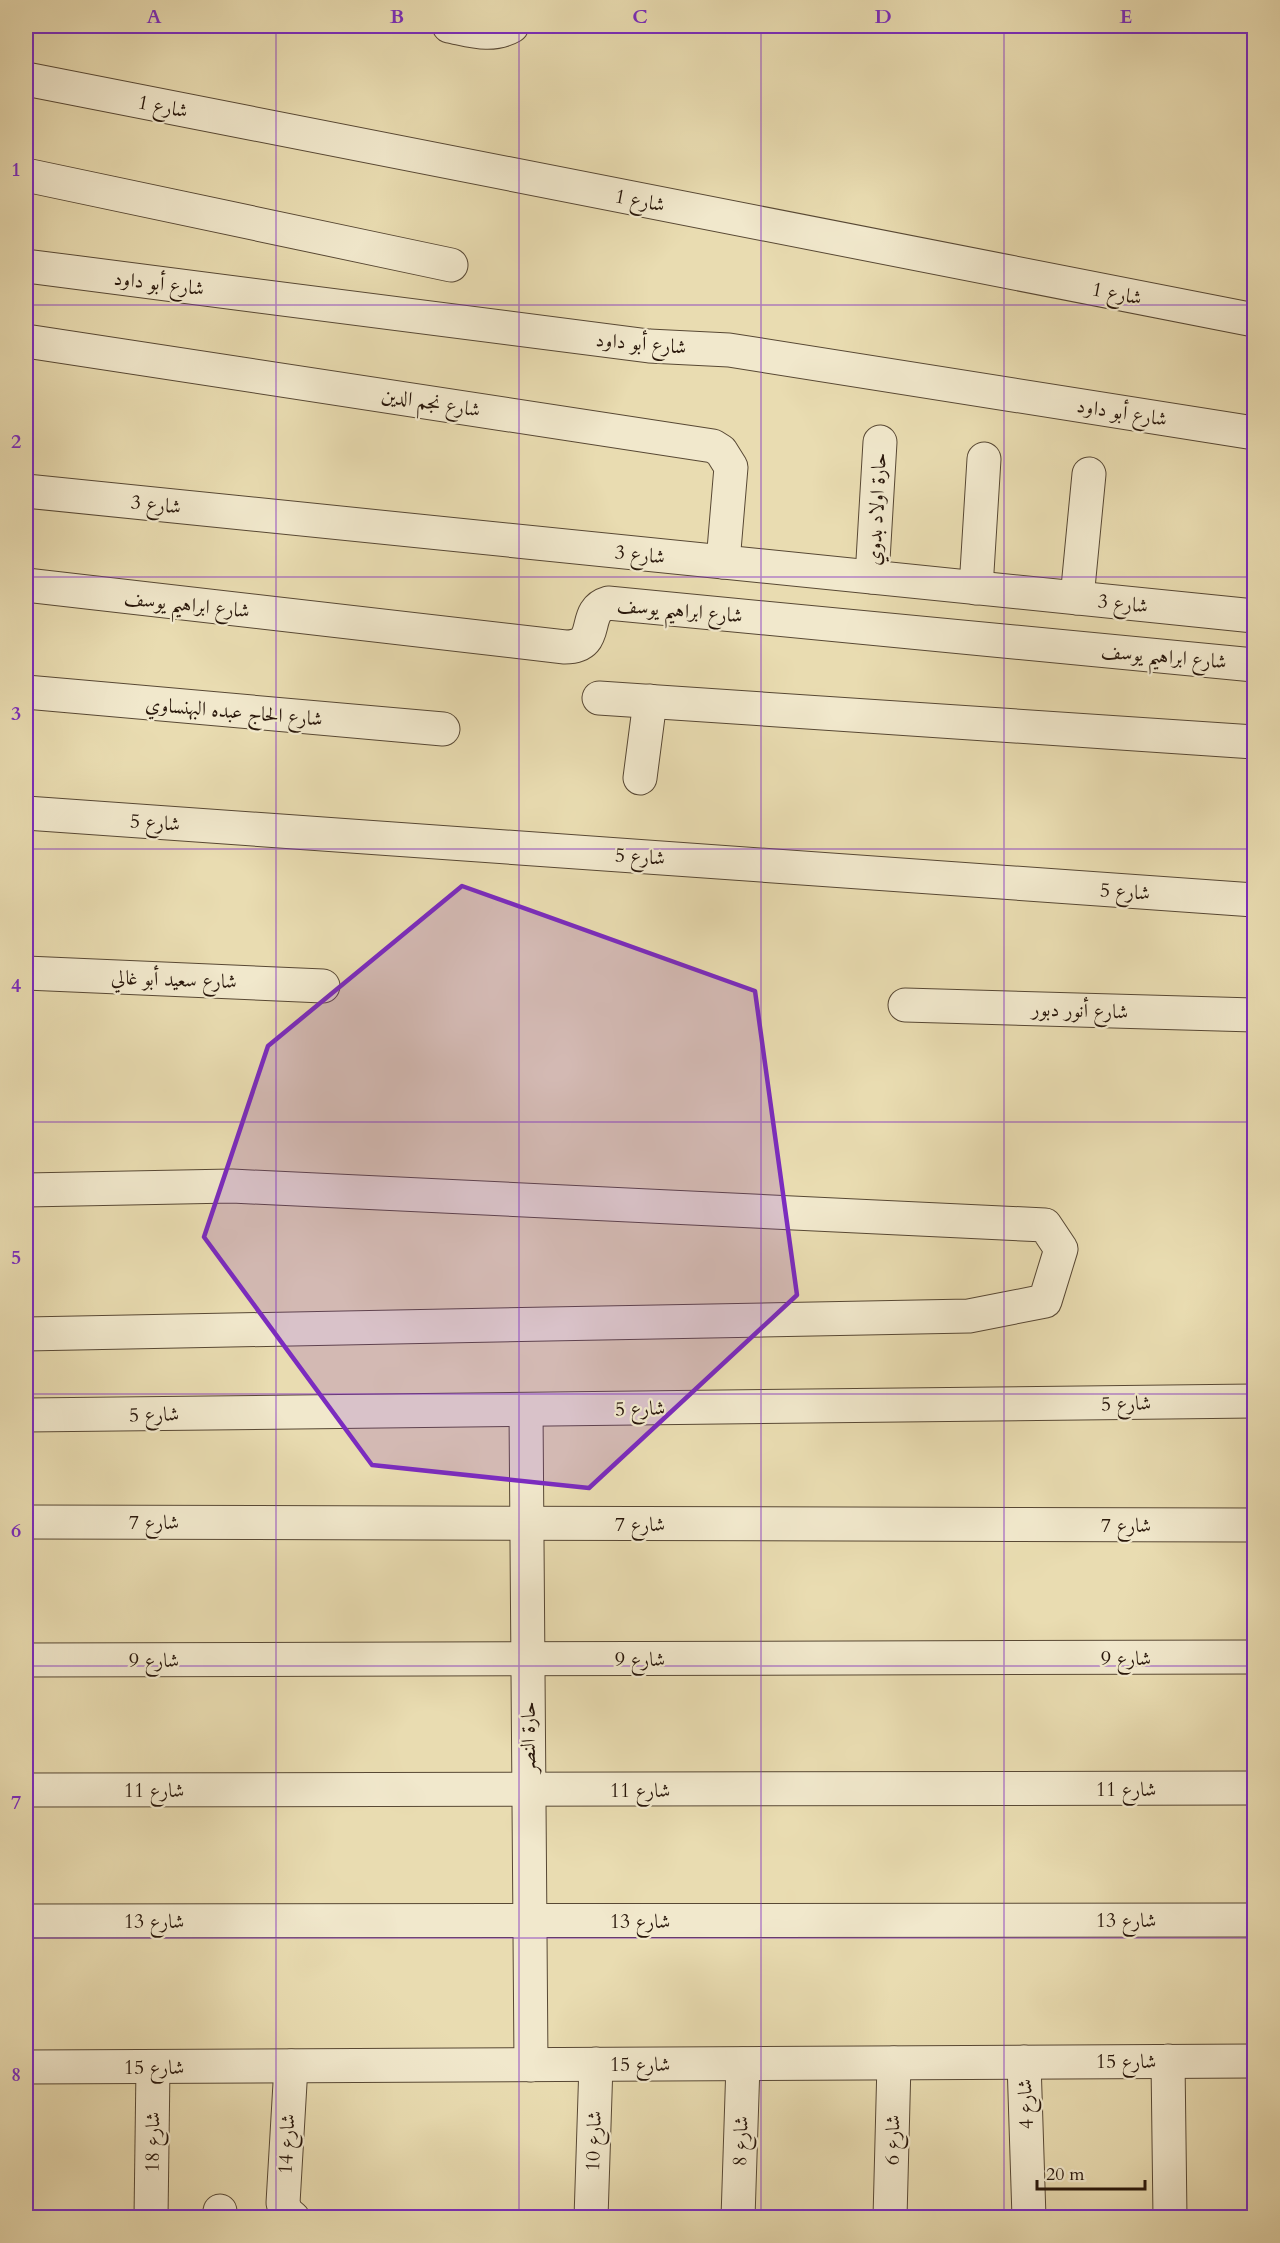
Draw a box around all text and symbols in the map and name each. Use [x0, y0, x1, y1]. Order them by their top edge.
text: A [146, 3, 162, 30]
text: B [390, 3, 404, 30]
text: C [632, 3, 648, 30]
text: D [874, 3, 892, 30]
text: E [1120, 3, 1132, 30]
street label: شارع 1 [135, 88, 190, 128]
text: 1 [11, 156, 21, 183]
street label: شارع 1 [612, 182, 667, 222]
street label: شارع أبو داود [112, 264, 206, 306]
street label: شارع 1 [1089, 275, 1144, 315]
street label: شارع أبو داود [594, 325, 688, 365]
street label: شارع نجم الدين [379, 381, 482, 429]
street label: شارع أبو داود [1074, 391, 1169, 437]
text: 2 [11, 428, 21, 455]
street label: حارة اولاد بدوي [860, 452, 895, 566]
street label: شارع 3 [129, 488, 182, 525]
street label: شارع 3 [613, 538, 666, 575]
street label: شارع ابراهيم يوسف [122, 584, 251, 630]
street label: شارع 3 [1096, 587, 1149, 624]
street label: شارع ابراهيم يوسف [615, 592, 744, 635]
street label: شارع ابراهيم يوسف [1099, 638, 1228, 681]
street label: شارع الحاج عبده البهنساوي [144, 690, 324, 737]
text: 3 [11, 700, 21, 727]
street label: شارع 5 [129, 807, 181, 842]
street label: شارع 5 [614, 841, 666, 876]
street label: شارع 5 [1099, 876, 1151, 911]
street label: شارع سعيد أبو غالي [110, 963, 237, 999]
text: 4 [11, 972, 21, 999]
street label: شارع أنور دبور [1029, 994, 1129, 1030]
text: 5 [11, 1244, 21, 1271]
street label: شارع 5 [1101, 1390, 1151, 1421]
street label: شارع 5 [615, 1395, 665, 1426]
street label: شارع 5 [129, 1401, 179, 1432]
street label: شارع 7 [129, 1509, 179, 1540]
street label: شارع 7 [615, 1511, 665, 1542]
street label: شارع 7 [1101, 1512, 1151, 1543]
text: 6 [11, 1517, 21, 1544]
street label: شارع 9 [1101, 1645, 1151, 1676]
street label: شارع 9 [615, 1646, 665, 1677]
street label: شارع 9 [129, 1647, 179, 1678]
street label: حارة النصر [515, 1701, 542, 1775]
street label: شارع 11 [1096, 1776, 1156, 1807]
street label: شارع 11 [124, 1777, 184, 1808]
street label: شارع 11 [610, 1777, 670, 1808]
text: 7 [11, 1789, 21, 1816]
street label: شارع 13 [1096, 1907, 1156, 1938]
street label: شارع 13 [124, 1908, 184, 1939]
street label: شارع 13 [610, 1908, 670, 1939]
street label: شارع 15 [1096, 2048, 1156, 2079]
street label: شارع 15 [610, 2051, 670, 2082]
street label: شارع 15 [124, 2054, 184, 2085]
text: 8 [11, 2061, 21, 2088]
street label: شارع 4 [1011, 2078, 1044, 2130]
street label: شارع 10 [579, 2110, 612, 2172]
street label: شارع 18 [138, 2111, 171, 2173]
street label: شارع 14 [271, 2113, 306, 2175]
street label: شارع 8 [726, 2115, 759, 2167]
street label: شارع 6 [879, 2115, 910, 2165]
scale bar [1037, 2153, 1145, 2191]
text: 20 m [1046, 2162, 1085, 2187]

